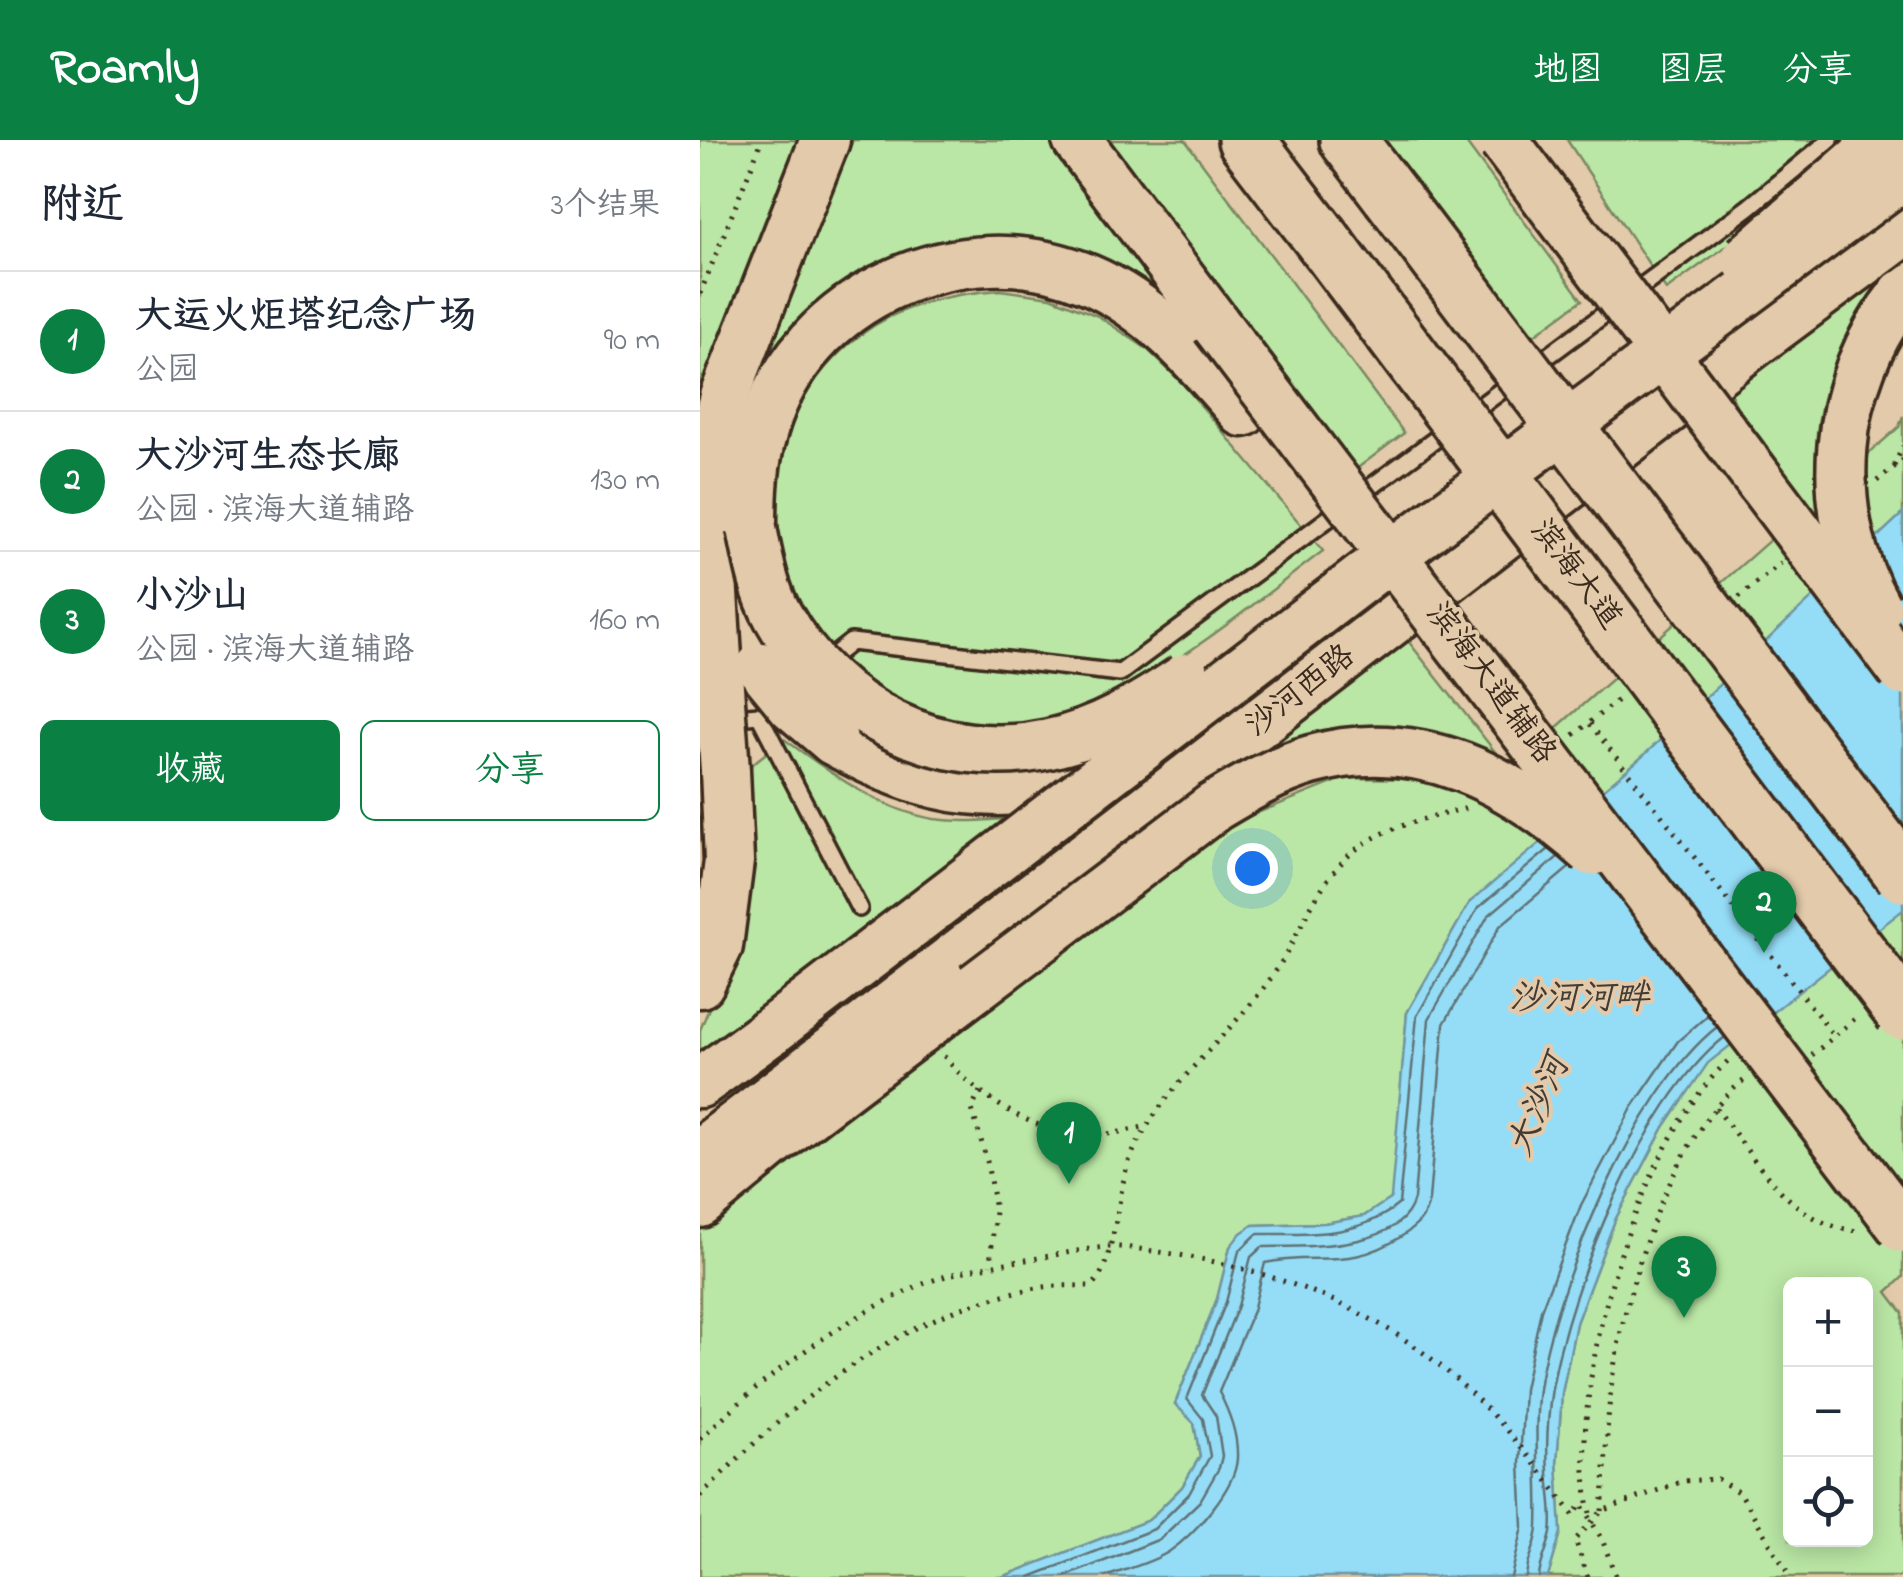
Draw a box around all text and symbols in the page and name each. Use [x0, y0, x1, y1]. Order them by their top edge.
text: Roamly [50, 35, 199, 105]
text: 地图 [1533, 46, 1603, 97]
text: 图层 [1658, 46, 1728, 97]
text: 分享 [1783, 46, 1853, 97]
text: 附近 [40, 176, 124, 237]
text: 3个结果 [551, 183, 660, 230]
text: 大运火炬塔纪念广场 [135, 290, 477, 346]
text: 1 [67, 318, 78, 365]
text: 90 m [604, 318, 660, 365]
text: 公园 [135, 348, 199, 395]
text: 大沙河生态长廊 [135, 430, 401, 486]
text: 2 [65, 458, 80, 505]
text: 130 m [590, 458, 660, 505]
text: 公园 · 滨海大道辅路 [135, 488, 414, 535]
street label: 滨海大道 [1518, 510, 1632, 640]
text: 小沙山 [135, 570, 249, 626]
street label: 滨海大道辅路 [1413, 593, 1567, 775]
text: 3 [66, 598, 79, 645]
text: 160 m [589, 598, 660, 645]
text: 公园 · 滨海大道辅路 [135, 628, 414, 675]
street label: 沙河西路 [1236, 634, 1366, 750]
button: 收藏 [40, 720, 340, 821]
button: 分享 [360, 720, 660, 821]
your location [1227, 843, 1278, 894]
pin: 2 [1732, 870, 1796, 953]
water label: 沙河河畔 [1509, 974, 1651, 1025]
water label: 大沙河 [1496, 1043, 1586, 1164]
pin: 1 [1036, 1102, 1102, 1184]
pin: 3 [1652, 1236, 1716, 1318]
map controls [1783, 1277, 1873, 1547]
button: + [1783, 1277, 1873, 1367]
button: − [1783, 1367, 1873, 1457]
button: locate [1783, 1457, 1873, 1547]

